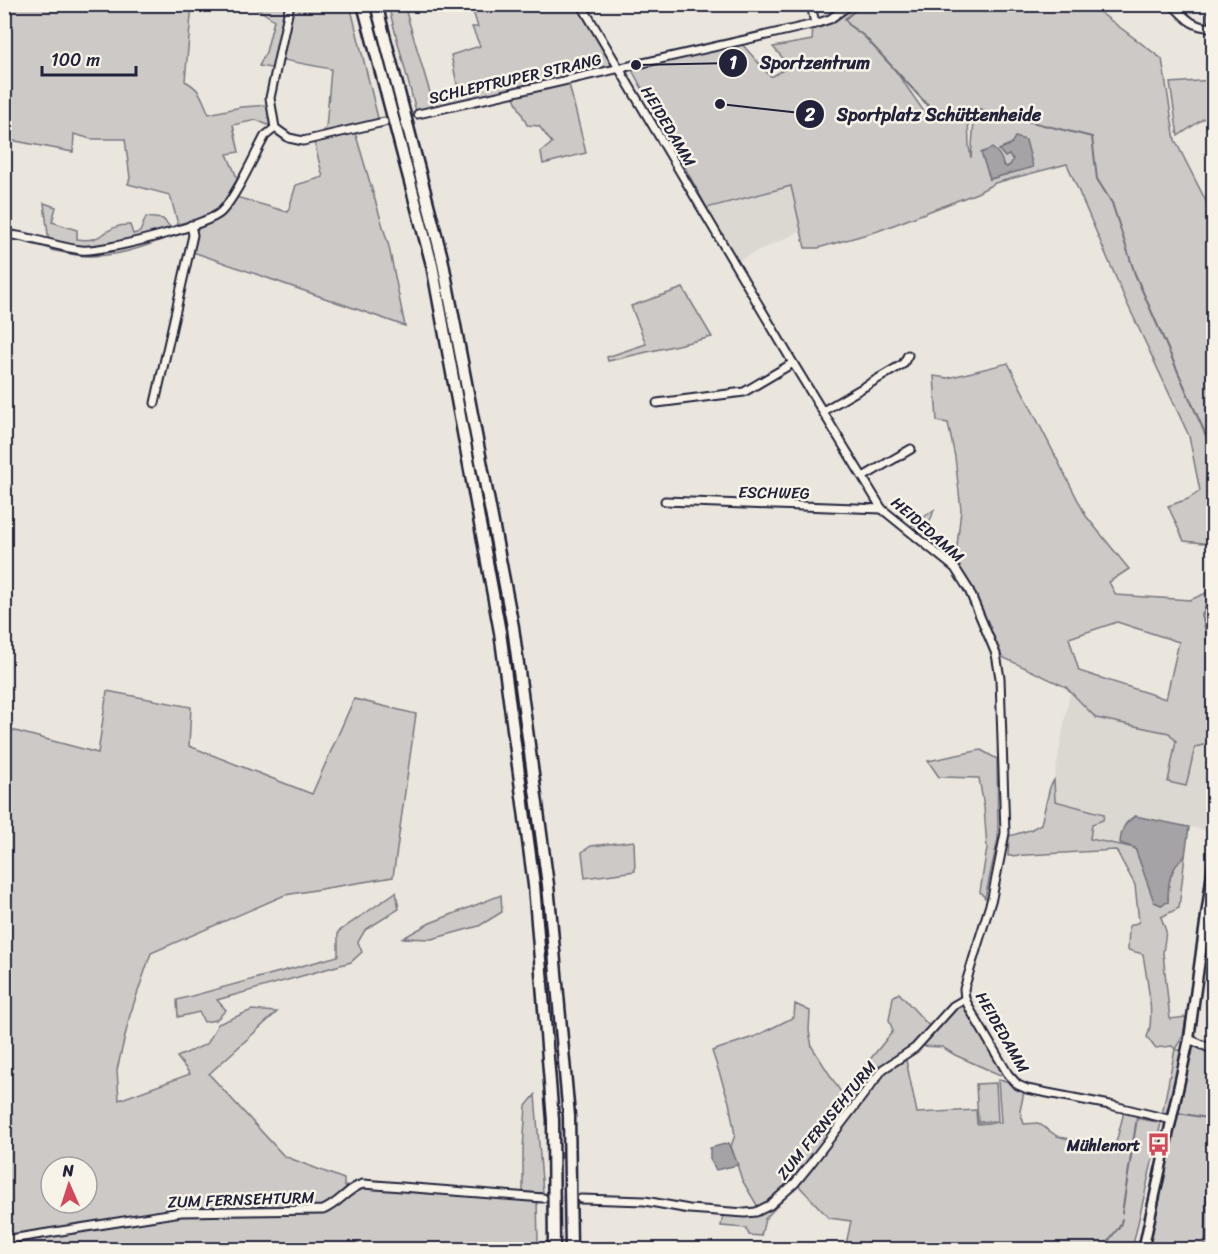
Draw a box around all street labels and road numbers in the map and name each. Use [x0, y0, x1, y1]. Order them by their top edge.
street label: SCHLEPTRUPER STRANG [426, 44, 605, 112]
street label: HEIDEDAMM [633, 80, 704, 173]
street label: ESCHWEG [738, 477, 810, 508]
street label: HEIDEDAMM [884, 489, 972, 570]
street label: HEIDEDAMM [967, 986, 1038, 1079]
street label: ZUM FERNSEHTURM [769, 1054, 884, 1187]
street label: ZUM FERNSEHTURM [167, 1182, 315, 1217]

